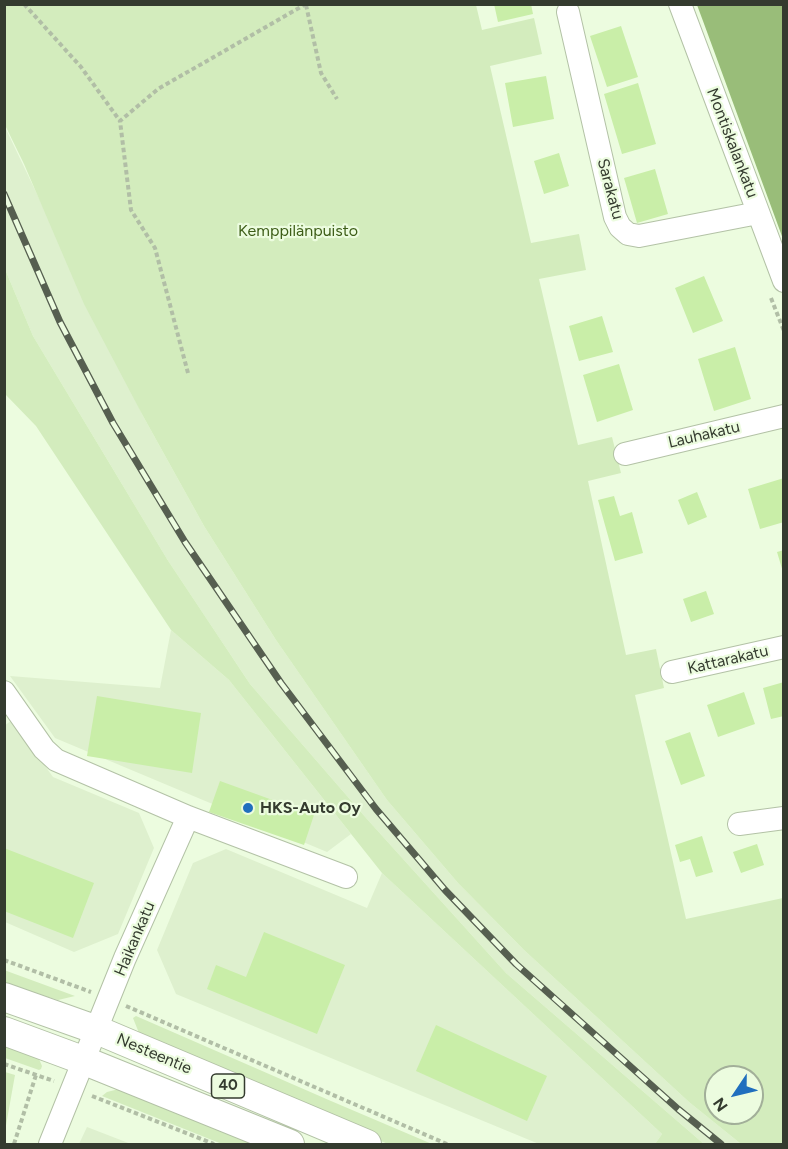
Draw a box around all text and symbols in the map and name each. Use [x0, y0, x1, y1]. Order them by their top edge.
street label: Montiskalankatu [702, 85, 762, 201]
street label: Sarakatu [593, 156, 627, 222]
park label: Kemppilänpuisto [238, 221, 358, 241]
street label: Lauhakatu [666, 417, 742, 453]
street label: Kattarakatu [686, 641, 770, 679]
place label: HKS-Auto Oy [260, 798, 361, 818]
marker: HKS-Auto Oy [241, 801, 255, 815]
street label: Haikankatu [111, 899, 159, 979]
street label: Nesteentie [114, 1030, 194, 1078]
north arrow [704, 1065, 764, 1125]
road number: 40 [212, 1074, 244, 1098]
text: N [709, 1094, 732, 1115]

